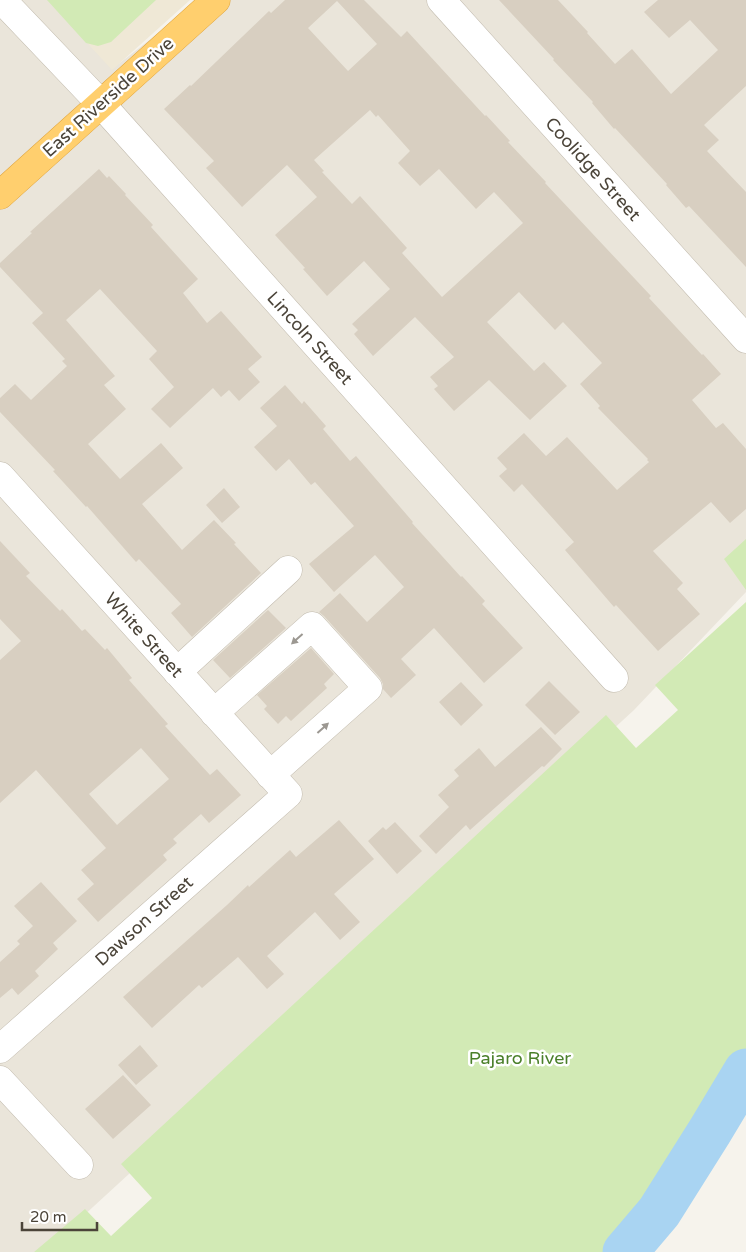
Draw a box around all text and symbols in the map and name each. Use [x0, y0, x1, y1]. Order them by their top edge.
street label: East Riverside Drive [38, 32, 178, 162]
street label: Coolidge Street [541, 113, 645, 226]
street label: Lincoln Street [262, 287, 358, 389]
street label: White Street [100, 588, 188, 682]
one-way arrow [292, 633, 304, 645]
one-way arrow [317, 722, 330, 733]
street label: Dawson Street [90, 871, 198, 971]
park label: Pajaro River [469, 1047, 571, 1069]
scale bar [22, 1200, 98, 1232]
text: 20 m [30, 1208, 67, 1226]

